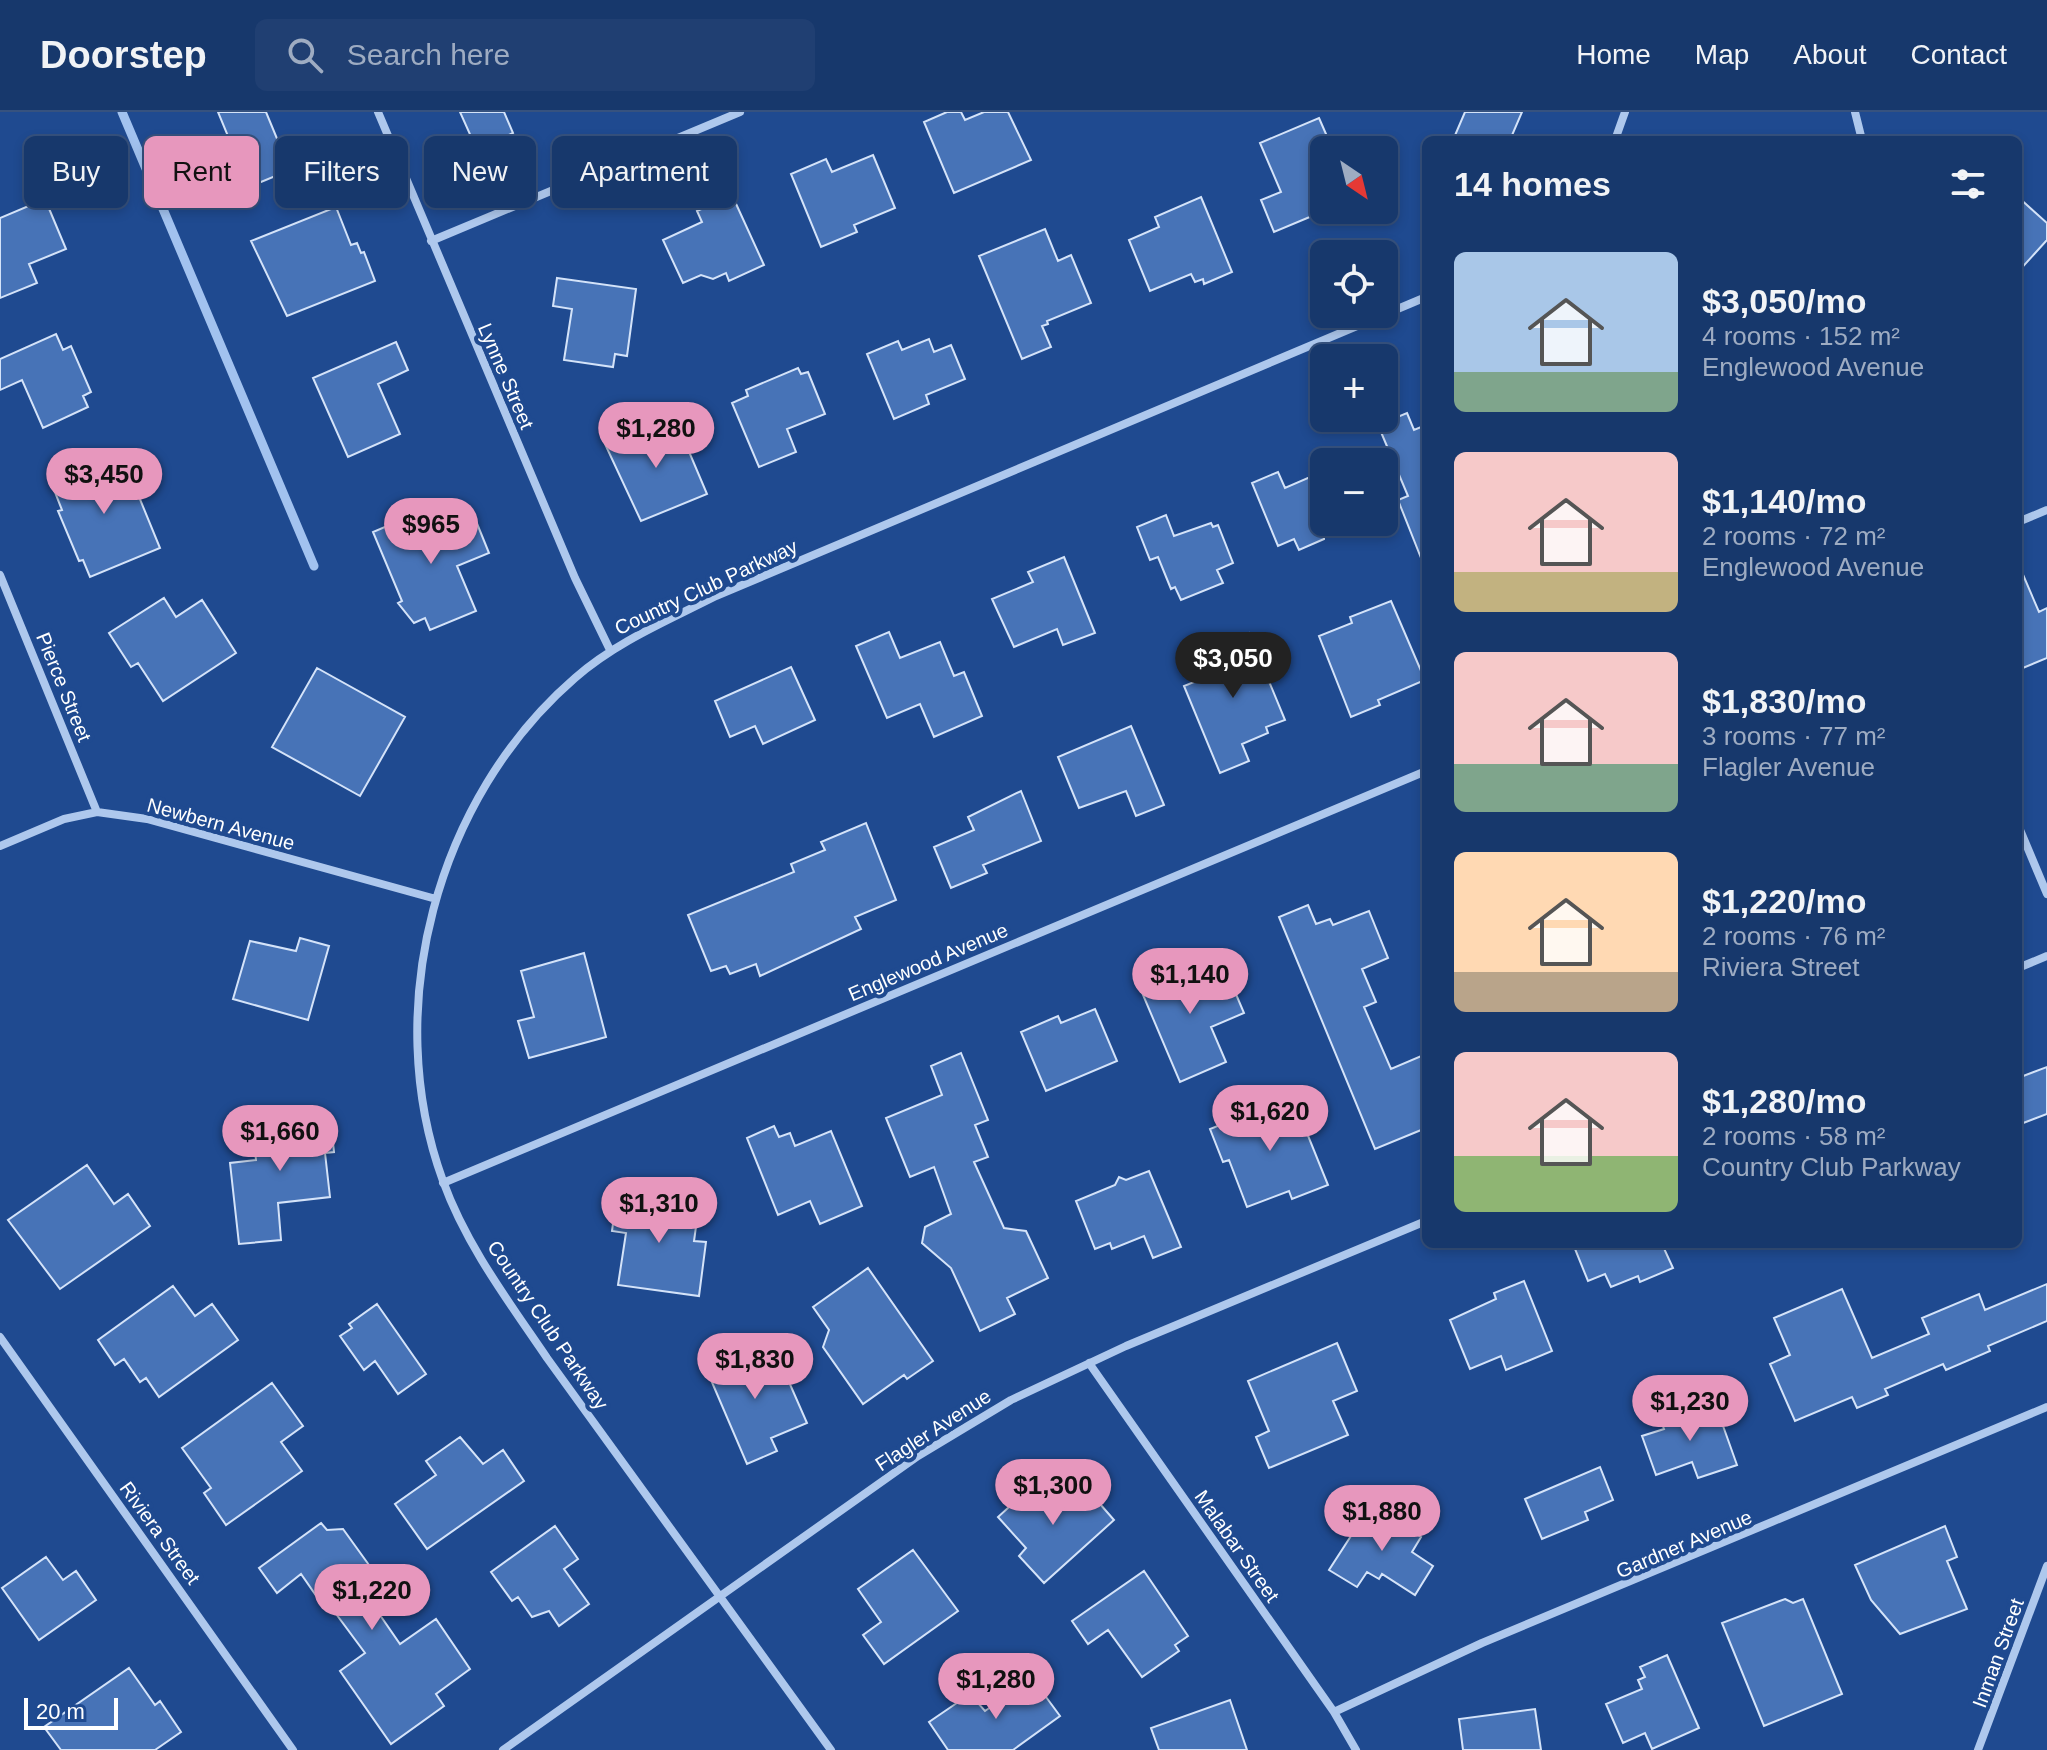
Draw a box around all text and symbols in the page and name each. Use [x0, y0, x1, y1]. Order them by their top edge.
search box [255, 19, 815, 91]
icon: search [283, 33, 327, 77]
text: Doorstep [40, 34, 207, 76]
text: Search here [347, 38, 510, 71]
text: Home [1576, 39, 1651, 70]
text: Map [1695, 39, 1749, 70]
text: About [1793, 39, 1867, 70]
text: Contact [1911, 39, 2007, 70]
chip: Buy [24, 136, 128, 208]
chip: Rent [144, 136, 259, 208]
chip: Filters [275, 136, 408, 208]
chip: New [424, 136, 536, 208]
chip: Apartment [552, 136, 737, 208]
north arrow [1310, 136, 1398, 224]
map controls [1310, 136, 1398, 536]
icon: filters [1946, 162, 1990, 206]
text: 14 homes [1454, 165, 1611, 203]
button: locate [1310, 240, 1398, 328]
text: $3,050/mo [1702, 282, 1866, 320]
icon: home [1518, 284, 1614, 380]
street label: Lynne Street [474, 320, 538, 433]
text: 4 rooms · 152 m² [1702, 321, 1900, 351]
button: + [1310, 344, 1398, 432]
text: Englewood Avenue [1702, 352, 1924, 382]
pin: $1,280 [591, 402, 721, 470]
text: $1,280 [616, 413, 696, 443]
pin: $3,450 [39, 448, 169, 516]
button: − [1310, 448, 1398, 536]
text: $3,450 [64, 459, 144, 489]
text: $1,140/mo [1702, 482, 1866, 520]
icon: home [1518, 484, 1614, 580]
pin: $965 [384, 498, 478, 566]
text: $965 [402, 509, 460, 539]
text: 2 rooms · 72 m² [1702, 521, 1886, 551]
street label: Country Club Parkway [611, 535, 801, 639]
text: Englewood Avenue [1702, 552, 1924, 582]
street label: Pierce Street [32, 629, 96, 745]
pin: $3,050 [1168, 632, 1298, 700]
text: $3,050 [1193, 643, 1273, 673]
text: $1,830/mo [1702, 682, 1866, 720]
icon: home [1518, 684, 1614, 780]
text: 3 rooms · 77 m² [1702, 721, 1886, 751]
text: Flagler Avenue [1702, 752, 1875, 782]
street label: Newbern Avenue [145, 794, 297, 854]
text: $1,220/mo [1702, 882, 1866, 920]
icon: home [1518, 884, 1614, 980]
street label: Englewood Avenue [845, 918, 1011, 1006]
text: 2 rooms · 76 m² [1702, 921, 1886, 951]
pin: $1,140 [1125, 948, 1255, 1016]
text: Riviera Street [1702, 952, 1860, 982]
text: $1,140 [1150, 959, 1230, 989]
text: $1,280/mo [1702, 1082, 1866, 1120]
icon: home [1518, 1084, 1614, 1180]
pin: $1,620 [1205, 1085, 1335, 1153]
text: $1,620 [1230, 1096, 1310, 1126]
pin: $1,660 [215, 1105, 345, 1173]
text: $1,660 [240, 1116, 320, 1146]
text: 2 rooms · 58 m² [1702, 1121, 1886, 1151]
text: Country Club Parkway [1702, 1152, 1961, 1182]
pin: $1,310 [594, 1177, 724, 1245]
text: $1,310 [619, 1188, 699, 1218]
street label: Country Club Parkway [483, 1236, 613, 1414]
pin: $1,830 [690, 1333, 820, 1401]
text: $1,830 [715, 1344, 795, 1374]
pin: $1,230 [1625, 1375, 1755, 1443]
street label: Flagler Avenue [871, 1385, 995, 1475]
text: $1,230 [1650, 1386, 1730, 1416]
pin: $1,300 [988, 1459, 1118, 1527]
text: $1,300 [1013, 1470, 1093, 1500]
street label: Riviera Street [115, 1478, 205, 1589]
pin: $1,880 [1317, 1485, 1447, 1553]
street label: Malabar Street [1190, 1486, 1284, 1606]
text: $1,880 [1342, 1496, 1422, 1526]
street label: Gardner Avenue [1613, 1505, 1755, 1583]
pin: $1,220 [307, 1564, 437, 1632]
text: $1,220 [332, 1575, 412, 1605]
street label: Inman Street [1968, 1595, 2028, 1711]
pin: $1,280 [931, 1653, 1061, 1721]
text: $1,280 [956, 1664, 1036, 1694]
scale bar [24, 1694, 118, 1730]
text: 20 m [36, 1699, 85, 1724]

